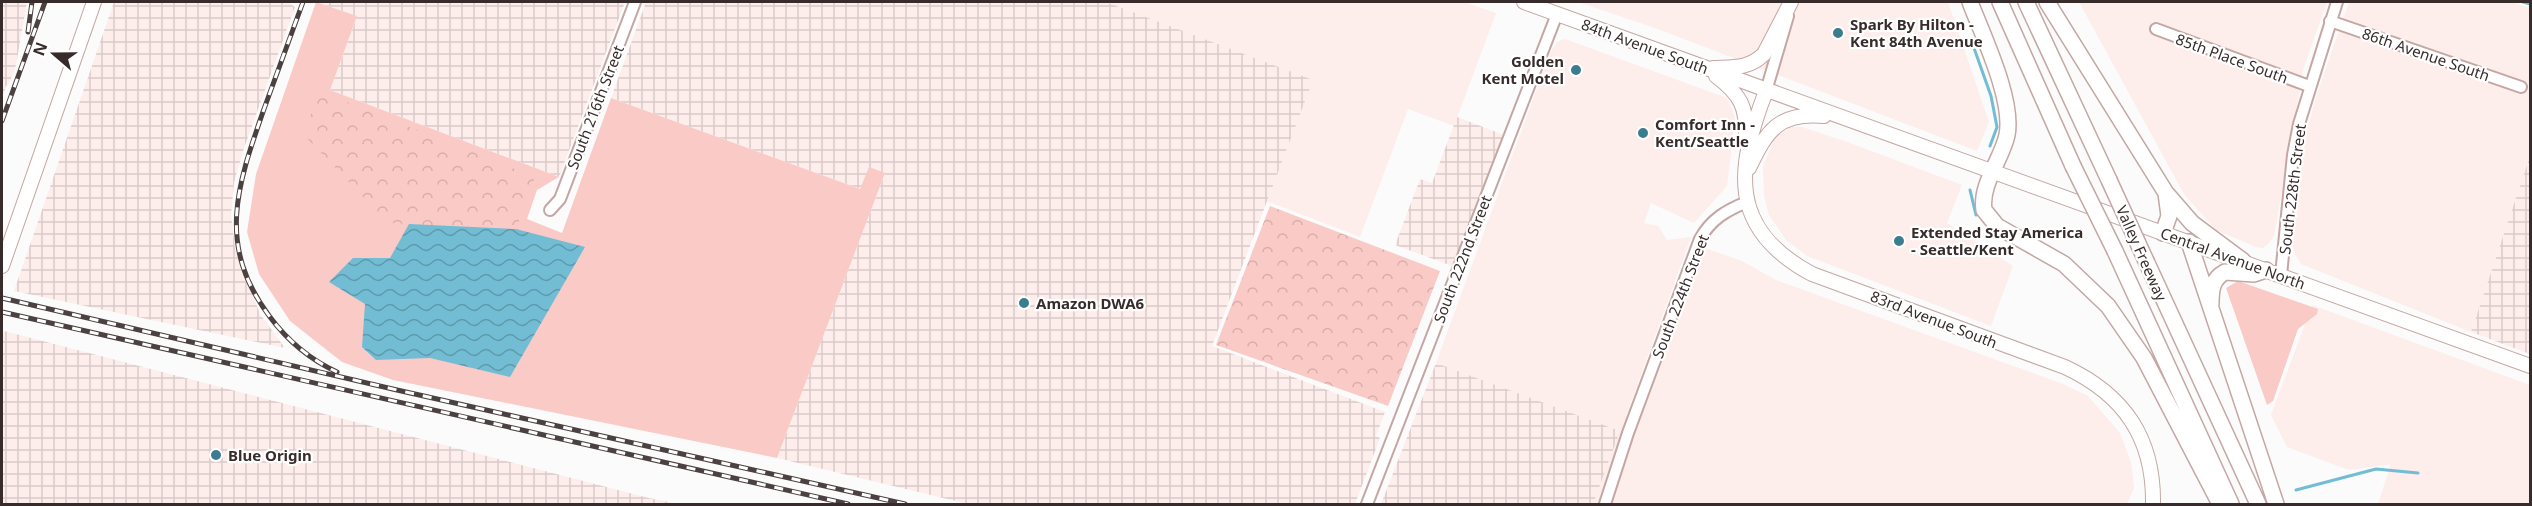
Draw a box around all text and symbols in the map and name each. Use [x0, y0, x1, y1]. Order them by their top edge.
street label: 84th Avenue South [1579, 14, 1711, 78]
place label: Spark By Hilton - Kent 84th Avenue [1850, 14, 1983, 51]
street label: 86th Avenue South [2360, 23, 2492, 85]
north arrow [24, 24, 84, 84]
marker: Spark By Hilton - Kent 84th Avenue [1831, 26, 1845, 40]
street label: 85th Place South [2173, 28, 2291, 88]
text: N [27, 39, 52, 59]
street label: South 216th Street [562, 42, 628, 172]
place label: Golden Kent Motel [1481, 51, 1564, 88]
marker: Golden Kent Motel [1569, 63, 1583, 77]
place label: Comfort Inn - Kent/Seattle [1655, 114, 1755, 151]
street label: South 228th Street [2274, 122, 2310, 255]
marker: Comfort Inn - Kent/Seattle [1636, 126, 1650, 140]
street label: South 222nd Street [1428, 192, 1496, 326]
street label: Valley Freeway [2112, 202, 2172, 304]
place label: Extended Stay America - Seattle/Kent [1911, 222, 2083, 259]
street label: Central Avenue North [2158, 222, 2308, 294]
street label: South 224th Street [1647, 231, 1713, 361]
marker: Extended Stay America - Seattle/Kent [1892, 234, 1906, 248]
street label: 83rd Avenue South [1868, 286, 2000, 352]
place label: Amazon DWA6 [1036, 293, 1145, 313]
marker: Amazon DWA6 [1017, 296, 1031, 310]
place label: Blue Origin [228, 445, 312, 465]
marker: Blue Origin [209, 448, 223, 462]

